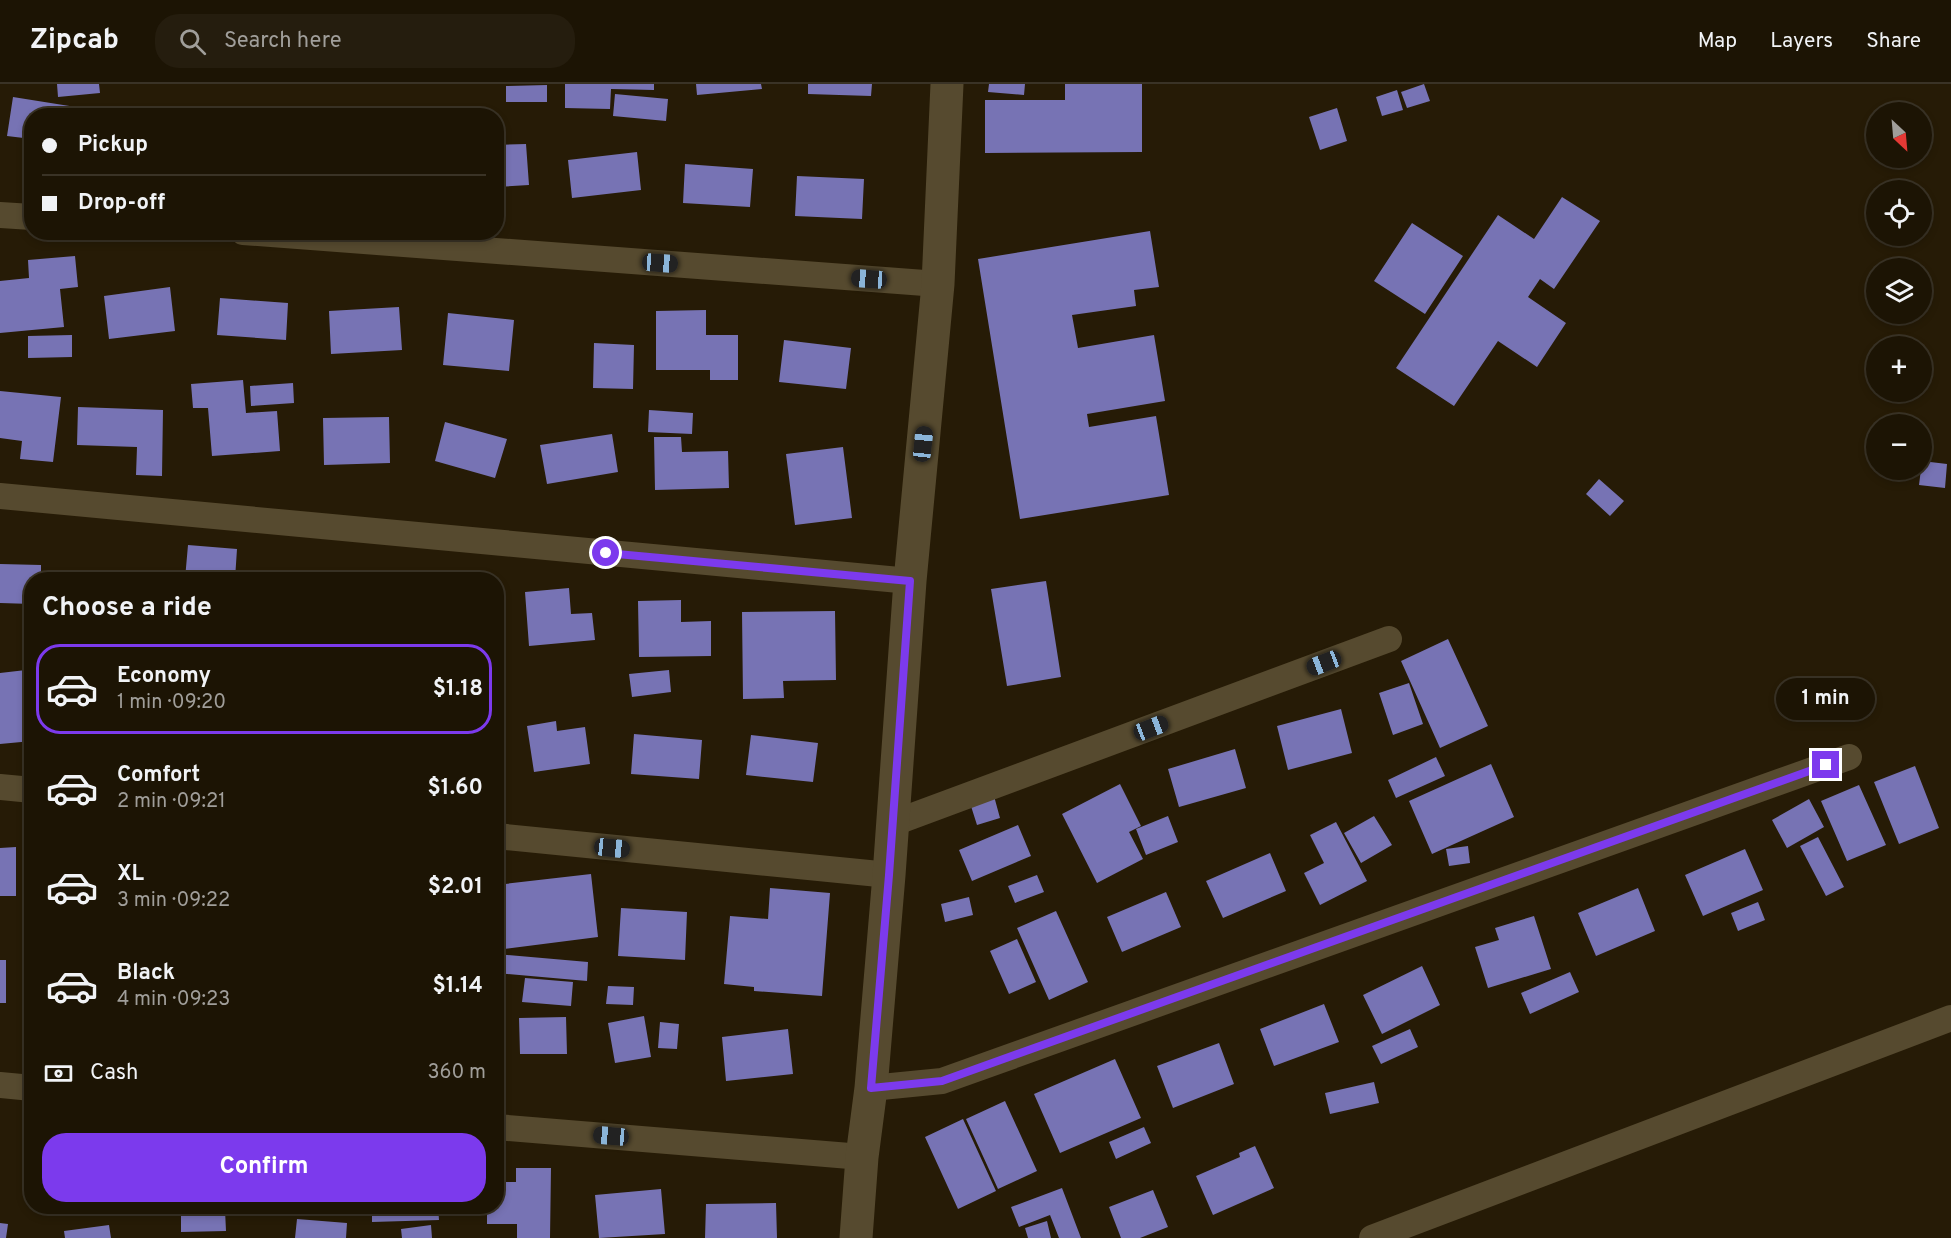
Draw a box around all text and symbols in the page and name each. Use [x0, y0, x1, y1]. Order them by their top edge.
search box [155, 14, 575, 68]
text: Zipcab [30, 23, 119, 59]
icon: search [176, 25, 209, 58]
text: Search here [224, 28, 341, 55]
text: Map [1698, 28, 1737, 55]
text: Layers [1770, 28, 1833, 55]
text: Share [1866, 28, 1921, 55]
north arrow [1866, 102, 1932, 168]
map controls [1866, 102, 1932, 480]
text: Pickup [78, 132, 148, 159]
button: locate [1866, 180, 1932, 246]
text: Drop-off [78, 190, 165, 217]
car [641, 253, 679, 273]
button: layers [1866, 258, 1932, 324]
car [850, 269, 888, 289]
button: + [1866, 336, 1932, 402]
button: − [1866, 414, 1932, 480]
car [912, 425, 934, 463]
route start [592, 539, 619, 566]
text: Choose a ride [42, 591, 212, 625]
car [1304, 648, 1344, 678]
icon: car [45, 662, 99, 716]
text: Economy [117, 663, 211, 690]
text: $1.18 [433, 676, 483, 703]
callout: 1 min [1776, 678, 1876, 720]
text: 1 min [1801, 686, 1850, 712]
text: 1 min · 09:20 [117, 690, 226, 716]
car [1131, 713, 1171, 743]
route end [1812, 751, 1839, 778]
icon: car [45, 761, 99, 815]
text: Comfort [117, 762, 200, 789]
text: $1.60 [427, 775, 483, 802]
text: 2 min · 09:21 [117, 789, 226, 815]
car [593, 837, 631, 859]
icon: car [45, 860, 99, 914]
text: XL [117, 861, 144, 888]
text: $2.01 [428, 874, 483, 901]
text: 3 min · 09:22 [117, 888, 230, 914]
icon: car [45, 959, 99, 1013]
text: Black [117, 960, 175, 987]
text: $1.14 [433, 973, 483, 1000]
text: 4 min · 09:23 [117, 987, 230, 1013]
icon: cash [42, 1057, 75, 1090]
text: Cash [90, 1060, 139, 1087]
text: 360 m [428, 1060, 486, 1086]
car [592, 1125, 630, 1147]
button: Confirm [42, 1133, 486, 1202]

